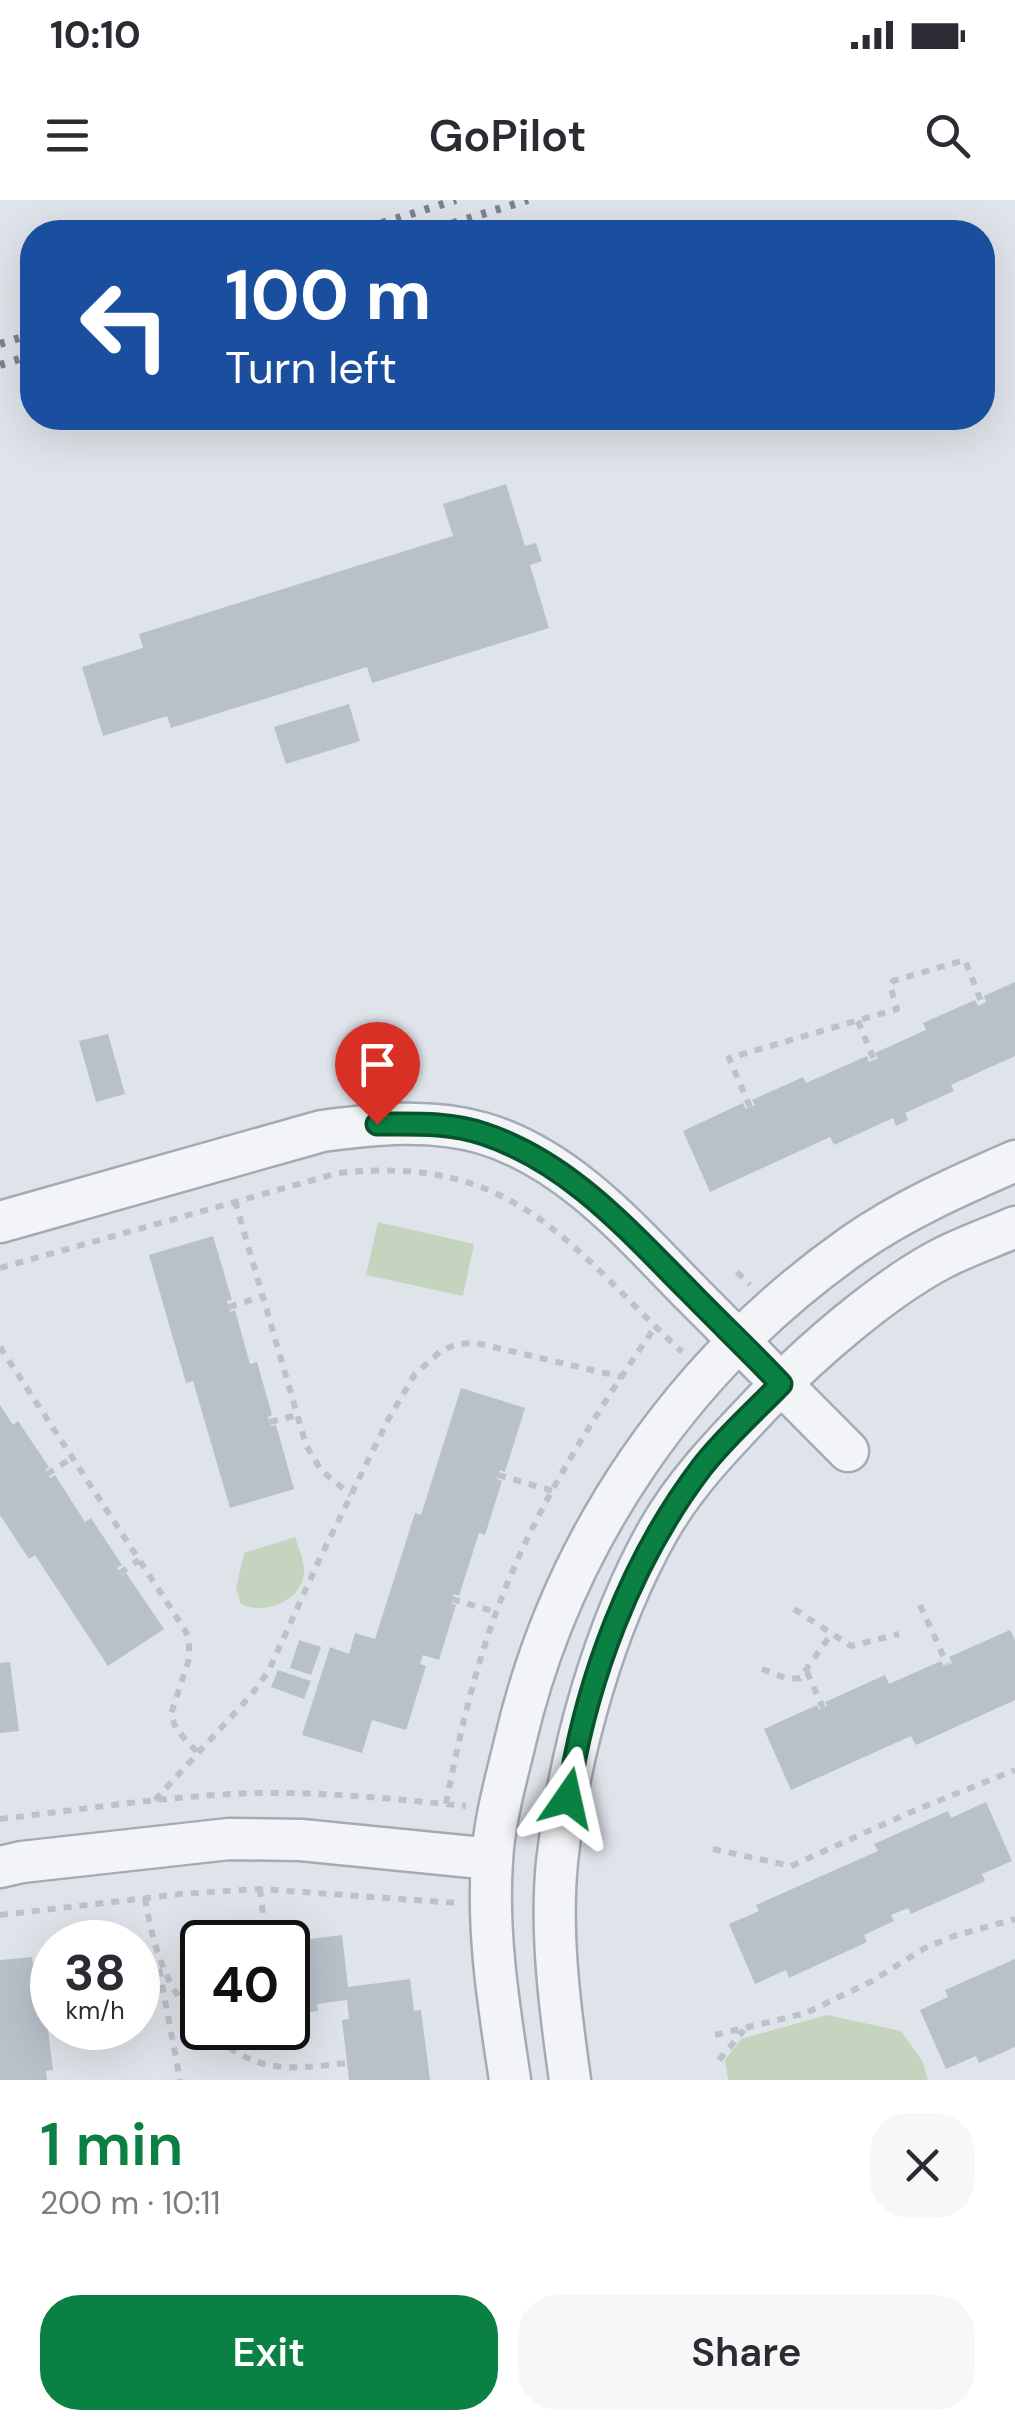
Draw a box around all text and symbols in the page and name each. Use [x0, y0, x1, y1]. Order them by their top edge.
text: 10:10 [50, 10, 141, 60]
text: GoPilot [429, 106, 586, 165]
icon: menu [40, 108, 95, 163]
icon: search [920, 108, 975, 163]
text: 100 m [225, 250, 431, 341]
icon: left [60, 260, 190, 390]
text: Turn left [225, 338, 397, 397]
pin [335, 1022, 420, 1125]
icon: arrive [350, 1037, 405, 1092]
position arrow [516, 1746, 620, 1850]
speed limit sign: 40 [180, 1920, 310, 2050]
text: 38 [64, 1940, 126, 2006]
text: km/h [65, 1994, 125, 2027]
text: 1 min [40, 2105, 183, 2184]
button: close [870, 2113, 975, 2218]
text: 200 m · 10:11 [40, 2182, 221, 2224]
button: Exit [40, 2295, 498, 2410]
button: Share [518, 2295, 975, 2410]

